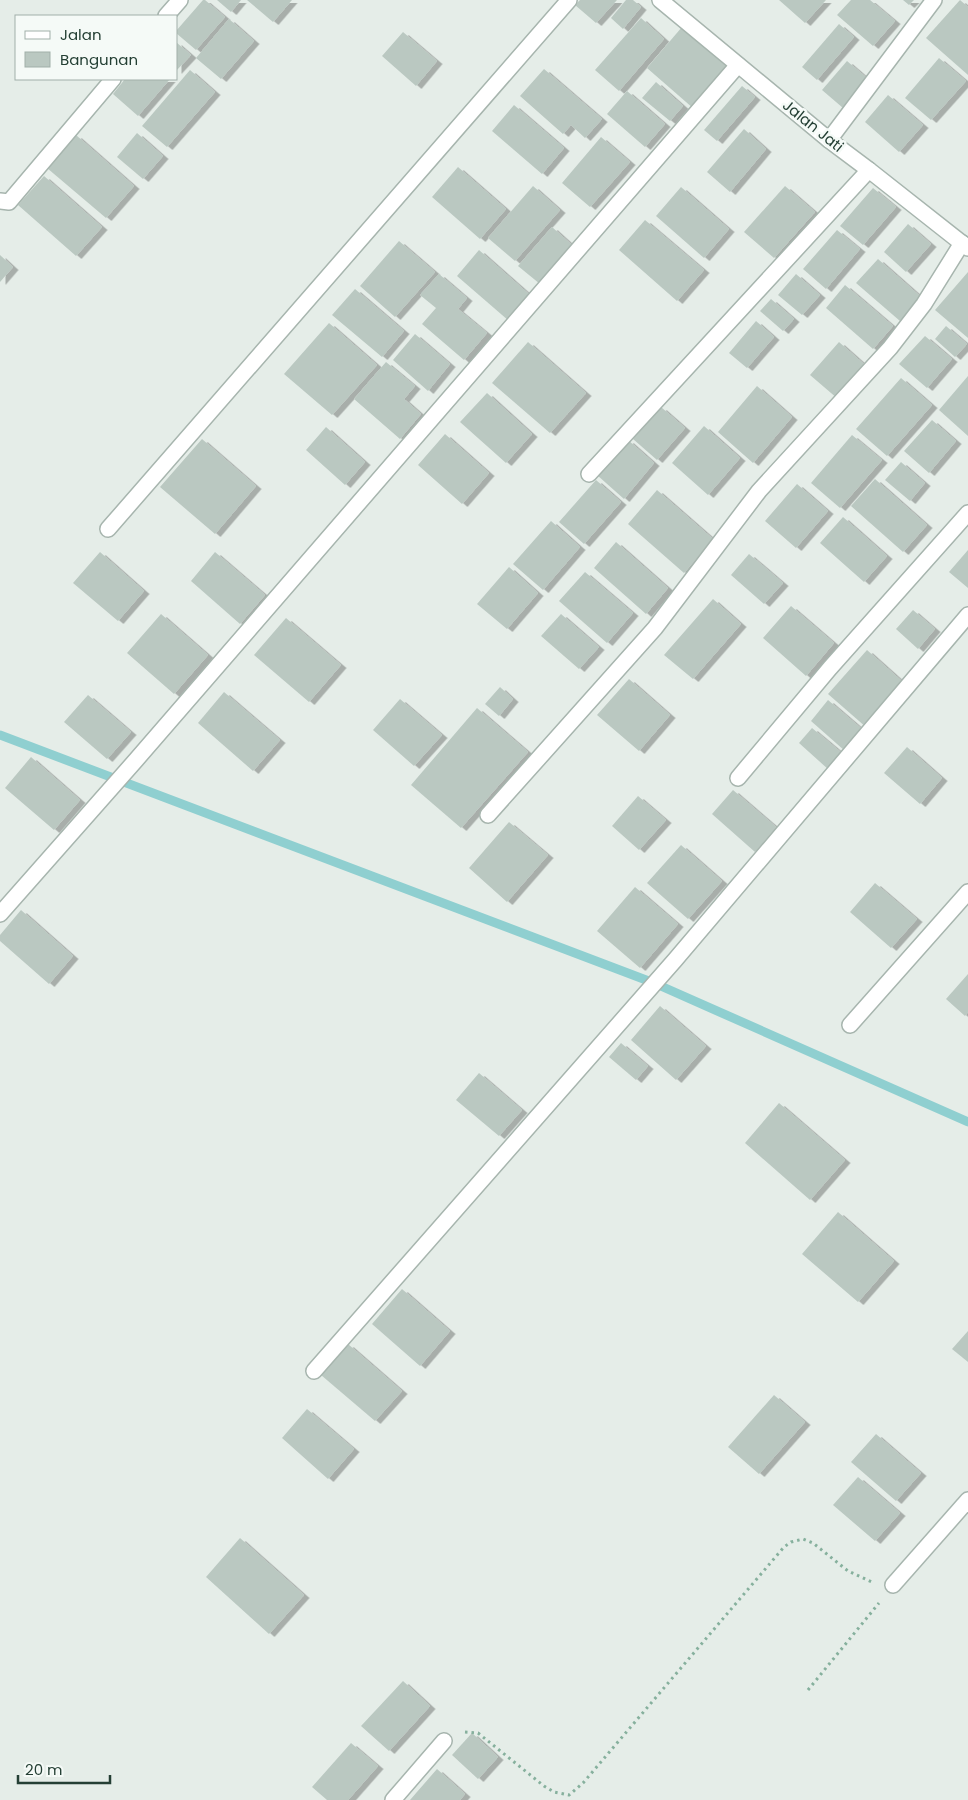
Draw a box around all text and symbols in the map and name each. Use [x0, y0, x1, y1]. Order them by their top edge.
legend [15, 15, 178, 80]
text: Jalan [60, 24, 102, 45]
text: Bangunan [60, 49, 138, 70]
street label: Jalan Jati [778, 95, 848, 157]
scale bar [18, 1752, 110, 1784]
text: 20 m [25, 1759, 63, 1780]

